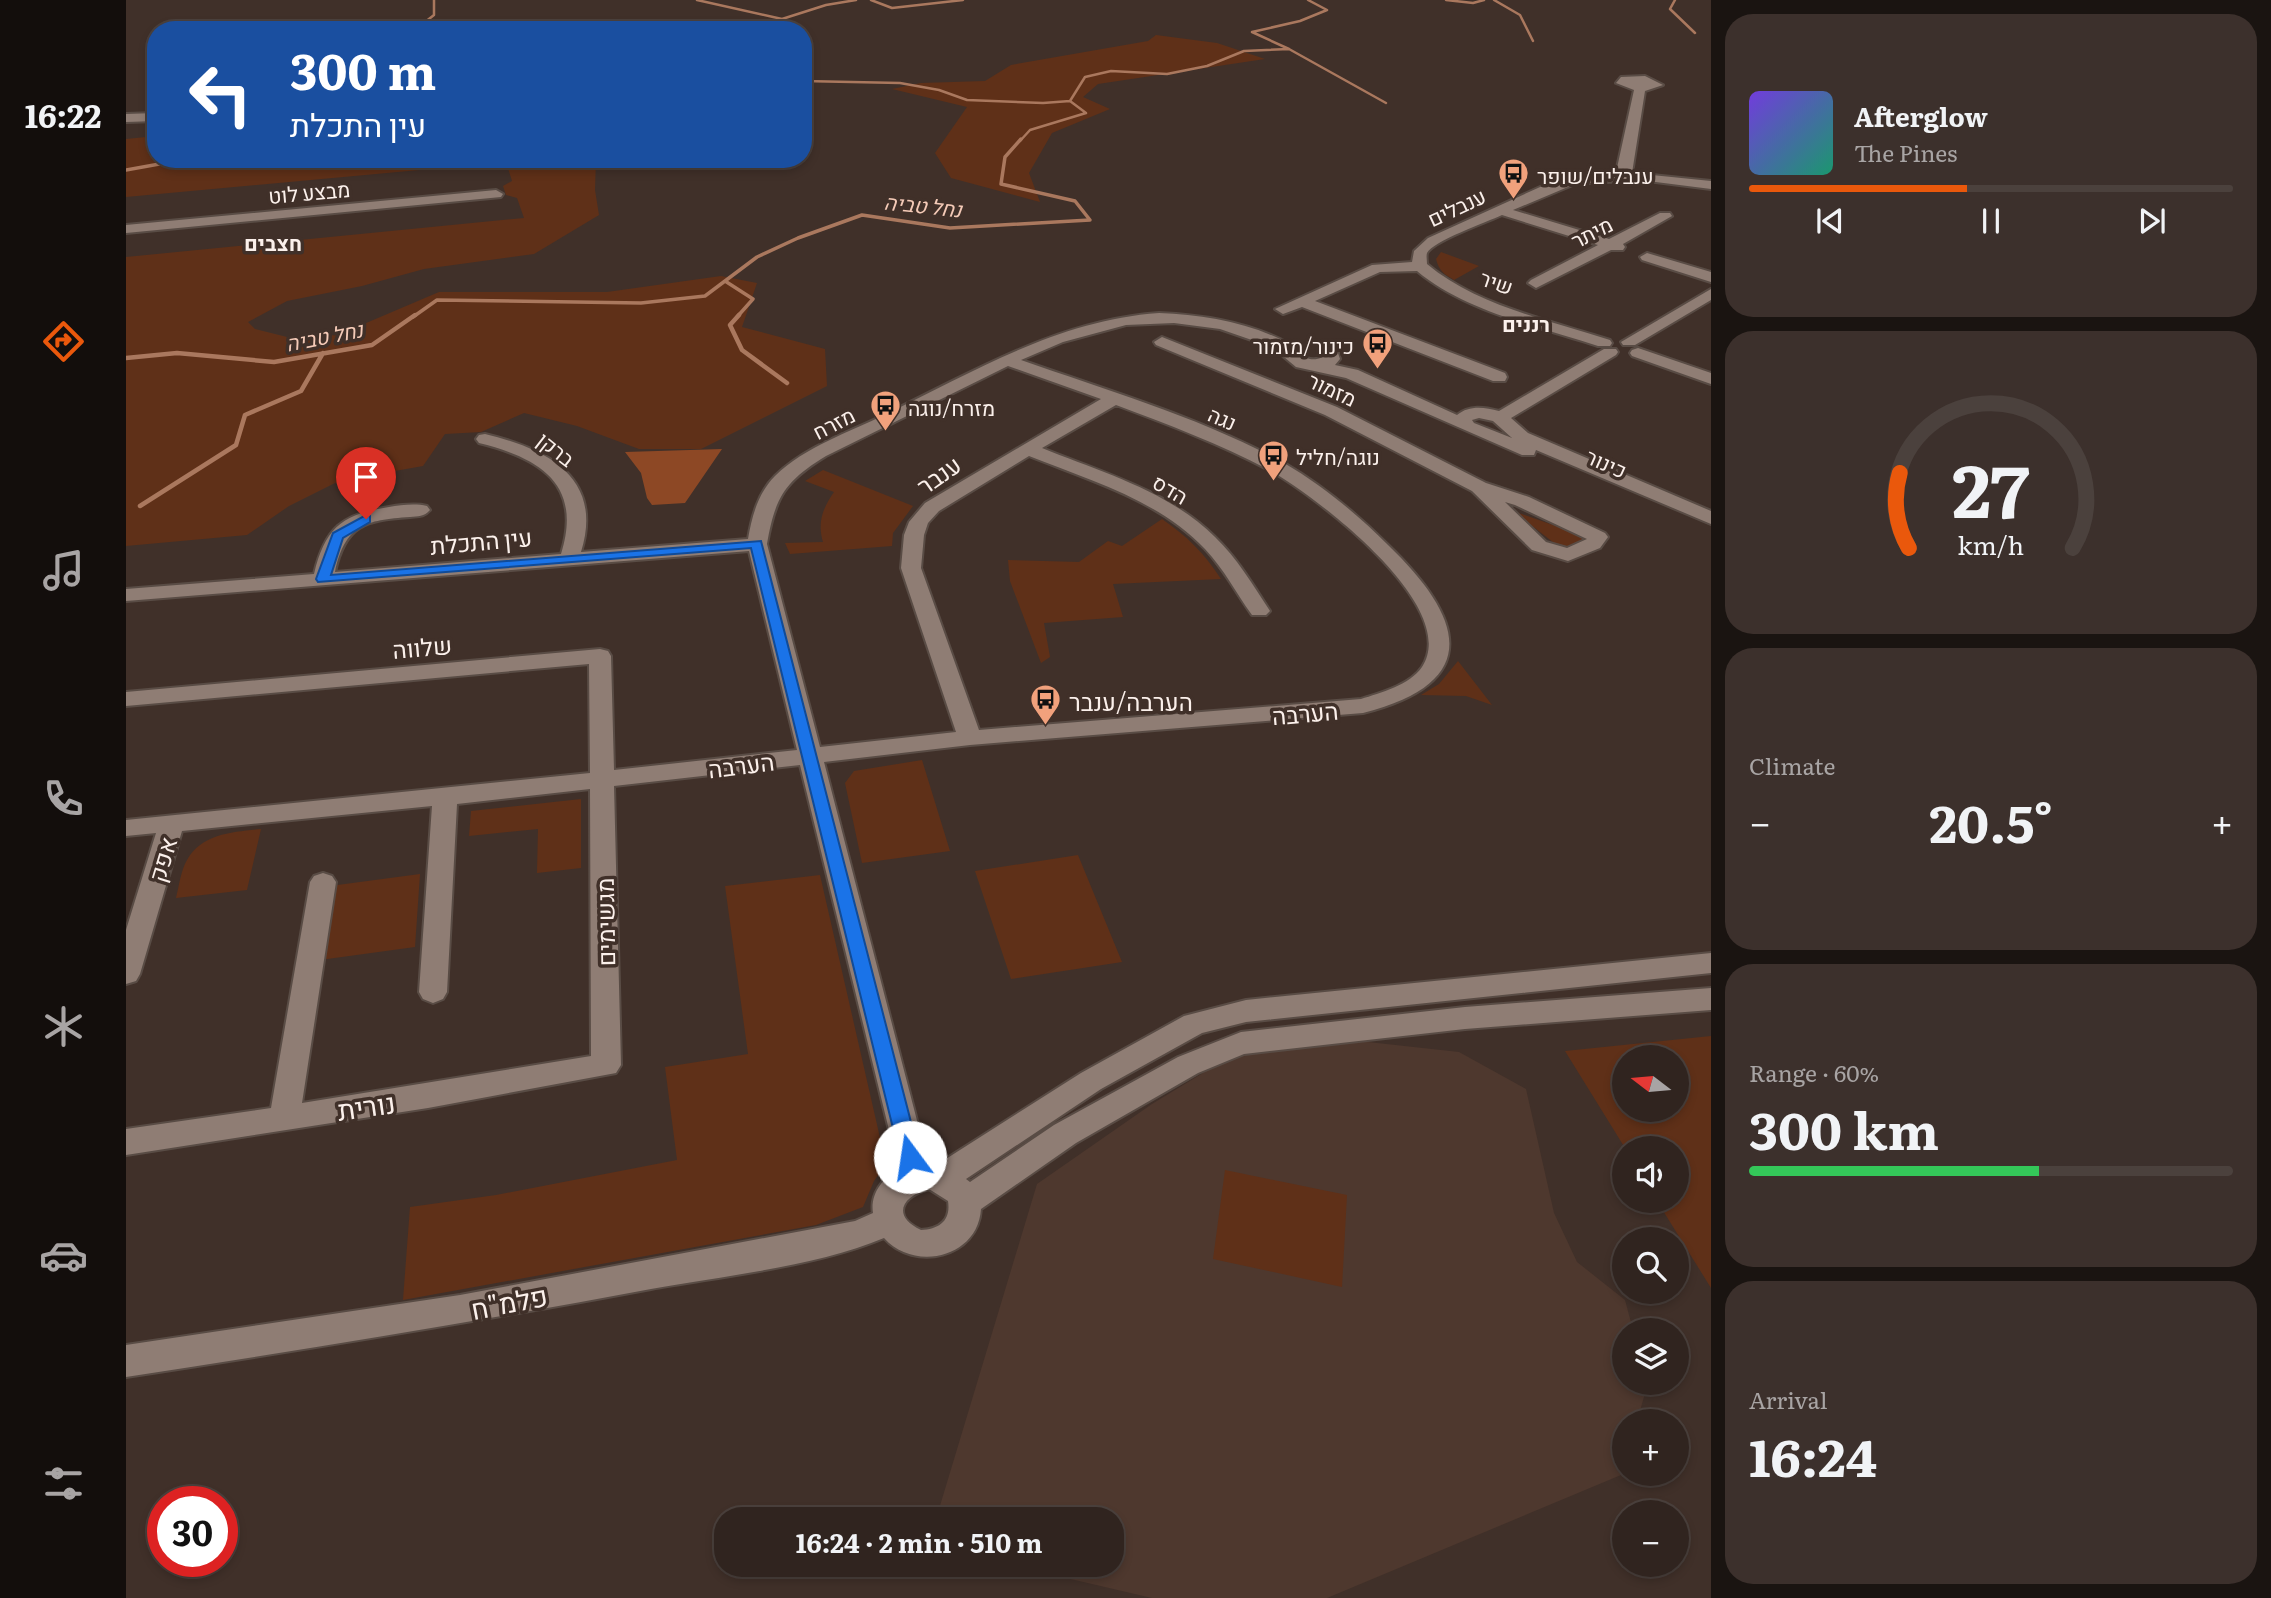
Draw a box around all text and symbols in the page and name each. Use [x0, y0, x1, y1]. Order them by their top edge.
text: 300 m [290, 32, 436, 105]
icon: left [175, 49, 266, 140]
text: 16:22 [25, 90, 101, 138]
text: Afterglow [1854, 96, 1988, 135]
text: עין התכלת [290, 99, 426, 147]
text: The Pines [1854, 135, 1957, 169]
bus stop icon: ענבלים/שופר [1497, 157, 1531, 201]
place label: ענבלים/שופר [1537, 159, 1654, 190]
street label: מבצע לוט [267, 172, 351, 210]
street label: ענבלים [1422, 179, 1490, 233]
water label: נחל טביה [883, 185, 965, 224]
icon: previous [1811, 202, 1849, 240]
icon: pause [1972, 202, 2010, 240]
icon: next [2133, 202, 2171, 240]
street label: מיתר [1565, 207, 1617, 255]
district label: חצבים [244, 226, 302, 257]
street label: שיר [1476, 261, 1518, 301]
district label: רננים [1502, 307, 1550, 338]
water label: נחל טביה [283, 312, 367, 358]
icon: directions [39, 317, 88, 366]
bus stop icon: כינור/מזמור [1360, 327, 1394, 371]
place label: כינור/מזמור [1253, 329, 1354, 360]
street label: מזמור [1304, 363, 1362, 413]
bus stop icon: מזרח/נוגה [868, 389, 902, 433]
place label: מזרח/נוגה [908, 391, 995, 422]
street label: נגה [1204, 397, 1242, 437]
street label: מזרח [806, 398, 860, 446]
street label: ברקן [532, 423, 582, 473]
text: 27 [1952, 433, 2030, 541]
bus stop icon: נוגה/חליל [1256, 438, 1290, 482]
street label: כינור [1582, 439, 1632, 485]
place label: נוגה/חליל [1296, 440, 1380, 471]
street label: ענבר [909, 446, 967, 502]
pin [336, 447, 396, 519]
icon: arrive [347, 458, 385, 496]
street label: הדס [1147, 465, 1195, 511]
street label: עין התכלת [429, 518, 533, 562]
text: km/h [1958, 526, 2024, 563]
icon: music [39, 546, 88, 595]
street label: שלווה [391, 626, 453, 666]
bus stop icon: הערבה/ענבר [1029, 683, 1063, 727]
place label: הערבה/ענבר [1069, 683, 1193, 718]
street label: הערבה [1270, 692, 1340, 732]
street label: הערבה [706, 743, 776, 785]
text: Climate [1749, 748, 1835, 782]
icon: phone [39, 774, 88, 823]
text: 20.5° [1929, 782, 2053, 859]
text: − [1749, 792, 1771, 849]
text: + [2211, 792, 2233, 849]
street label: אפק [138, 832, 184, 886]
street label: מגשימים [586, 877, 622, 967]
icon: climate [39, 1002, 88, 1051]
north arrow [1612, 1045, 1689, 1122]
map controls [1612, 1045, 1689, 1577]
text: Range · 60% [1749, 1055, 1879, 1089]
street label: נורית [334, 1080, 398, 1130]
text: 300 km [1749, 1089, 1939, 1166]
position arrow [873, 1120, 947, 1194]
button: sound [1612, 1136, 1689, 1213]
button: search [1612, 1227, 1689, 1304]
icon: car [39, 1231, 88, 1280]
street label: פלמ"ח [467, 1273, 551, 1329]
button: layers [1612, 1318, 1689, 1395]
text: Arrival [1749, 1382, 1828, 1416]
button: + [1612, 1409, 1689, 1486]
text: 16:24 [1749, 1416, 1877, 1493]
icon: filters [39, 1459, 88, 1508]
speed limit sign: 30 [147, 1486, 238, 1577]
button: − [1612, 1500, 1689, 1577]
text: 16:24 · 2 min · 510 m [796, 1522, 1042, 1561]

